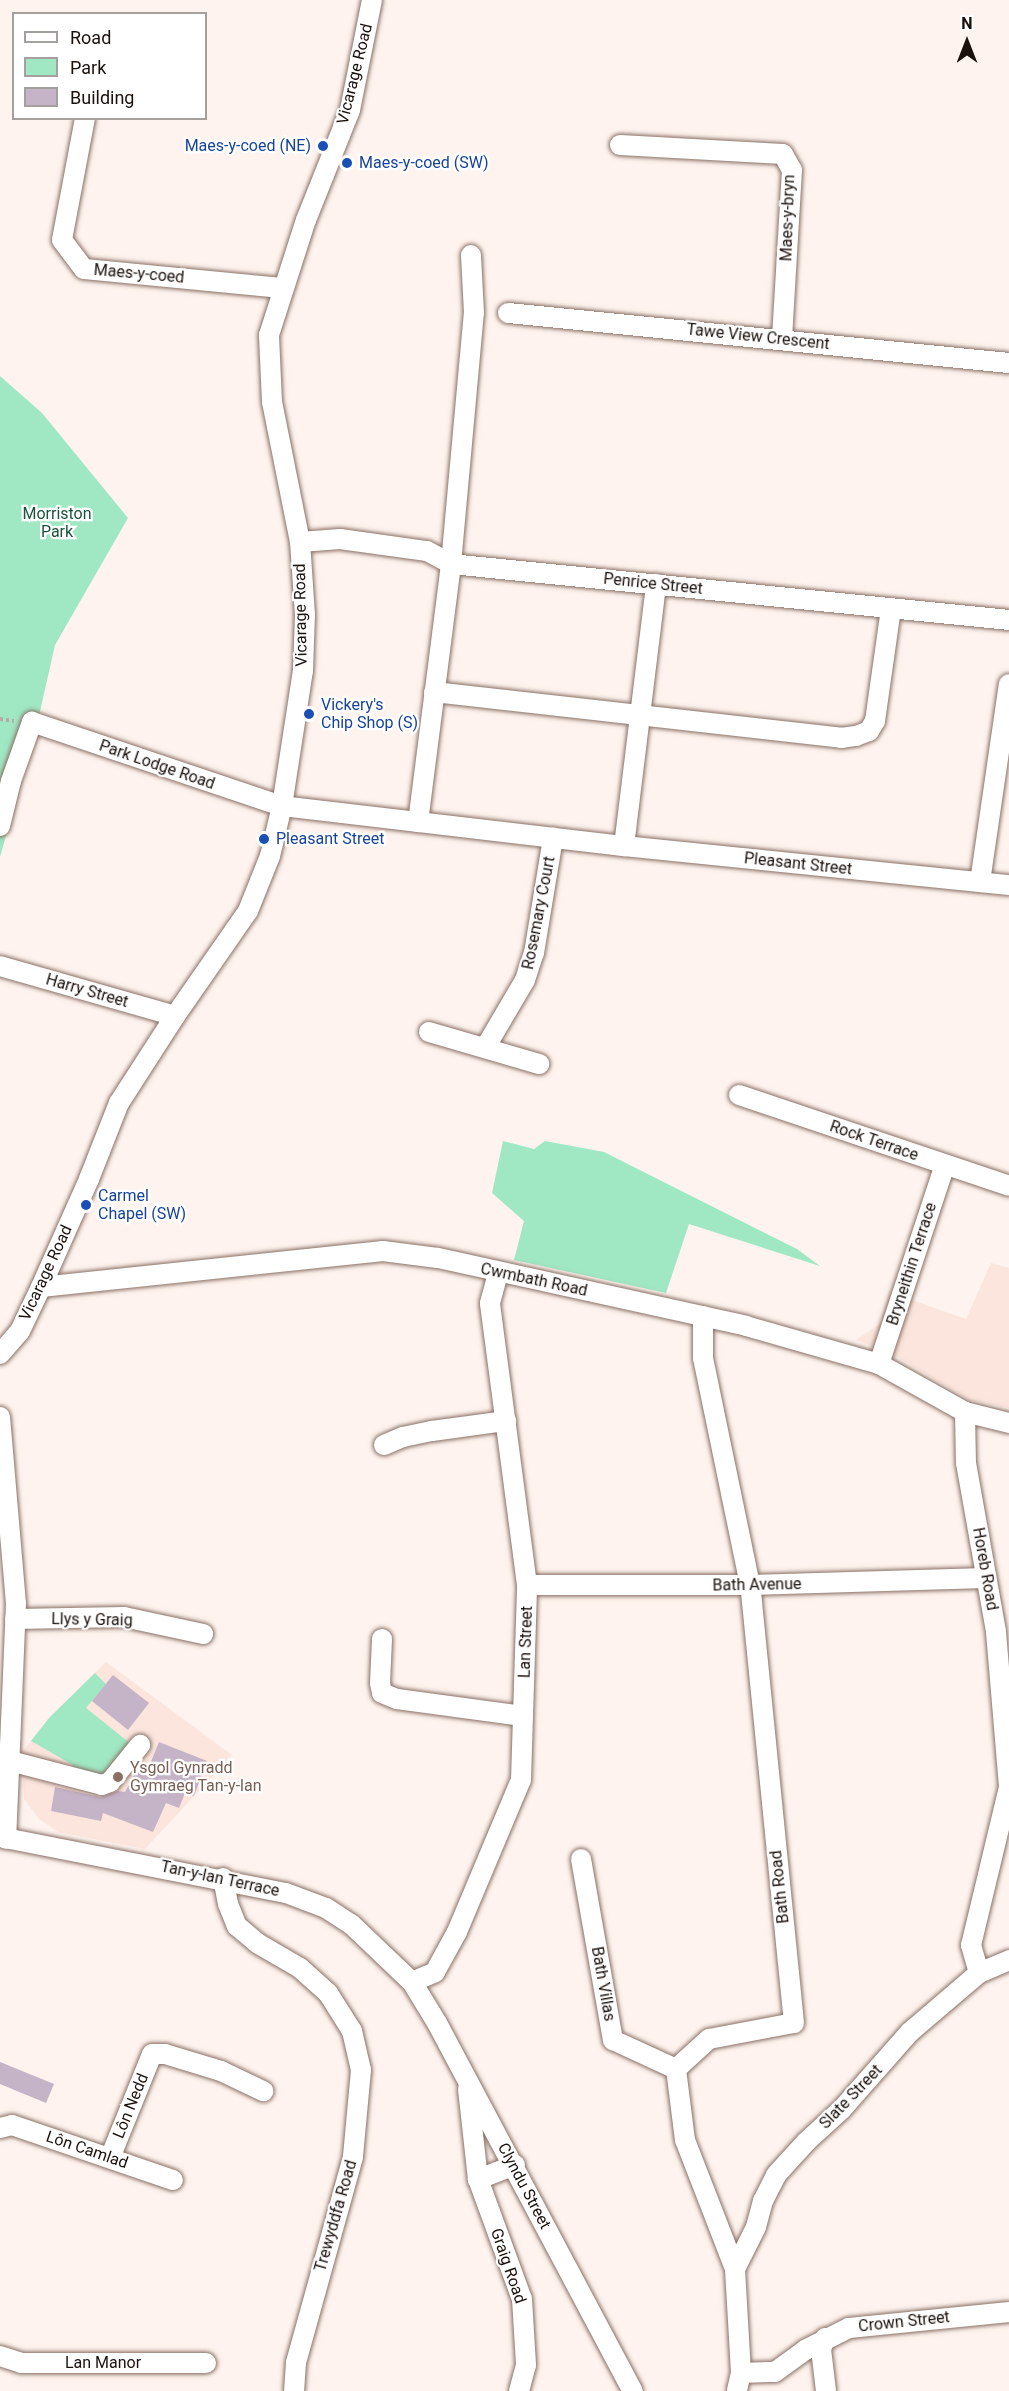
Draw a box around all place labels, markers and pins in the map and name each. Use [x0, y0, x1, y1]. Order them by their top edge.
place label: Maes-y-coed (NE) [185, 136, 311, 156]
marker: Maes-y-coed (NE) [316, 139, 330, 153]
place label: Maes-y-coed (SW) [359, 153, 489, 173]
marker: Maes-y-coed (SW) [340, 156, 354, 170]
place label: Vickery's Chip Shop (S) [321, 695, 418, 733]
marker: Vickery's Chip Shop (S) [302, 707, 316, 721]
place label: Pleasant Street [276, 829, 384, 849]
marker: Pleasant Street [257, 832, 271, 846]
place label: Carmel Chapel (SW) [98, 1186, 186, 1224]
marker: Carmel Chapel (SW) [79, 1198, 93, 1212]
place label: Ysgol Gynradd Gymraeg Tan-y-lan [130, 1758, 262, 1796]
marker: Ysgol Gynradd Gymraeg Tan-y-lan [111, 1770, 125, 1784]

